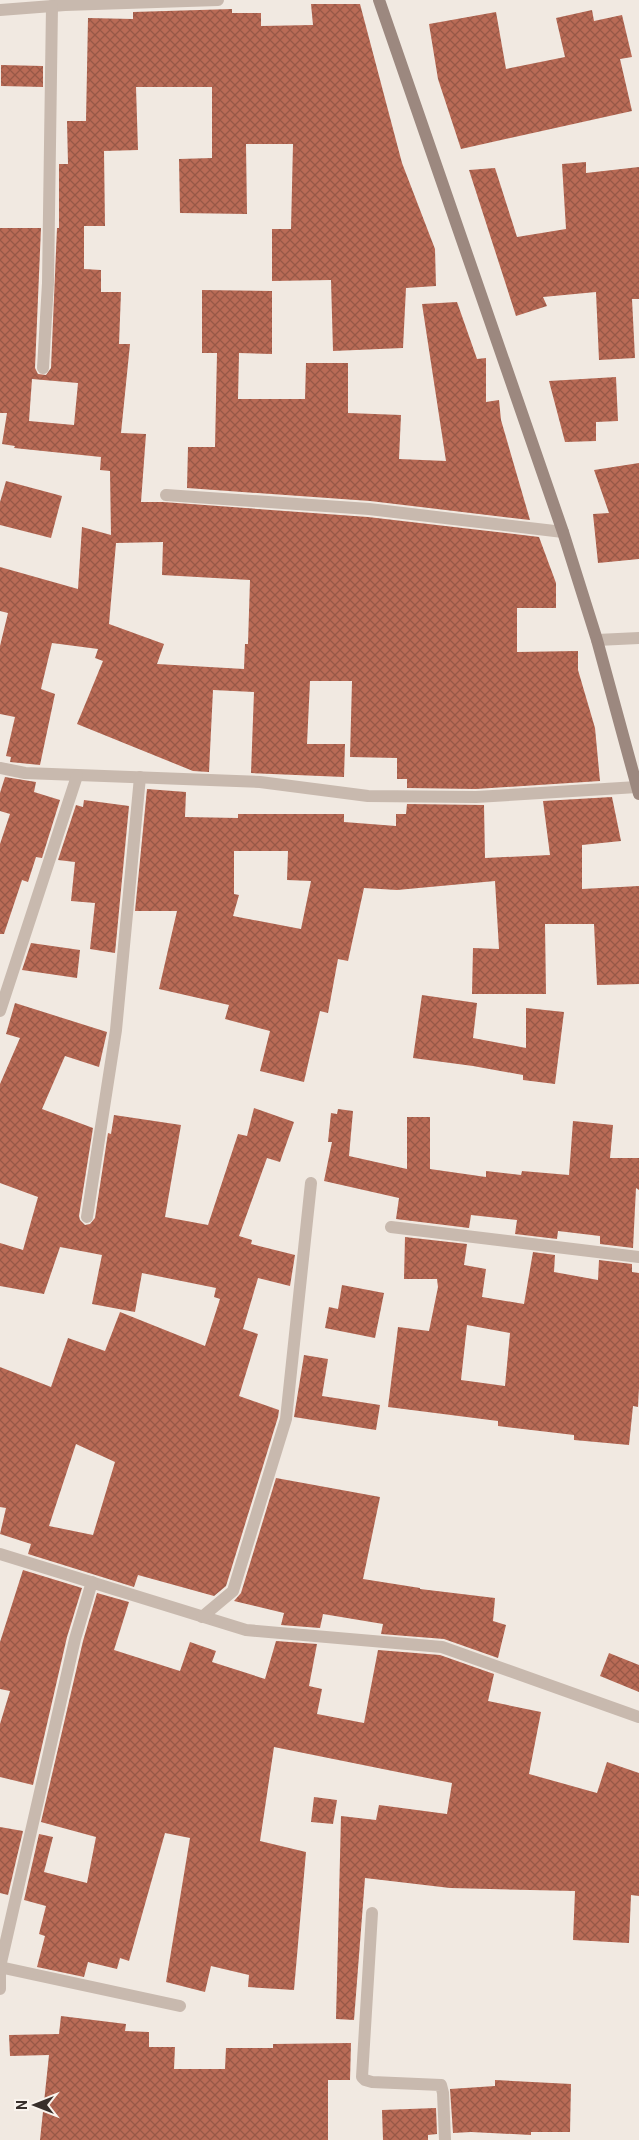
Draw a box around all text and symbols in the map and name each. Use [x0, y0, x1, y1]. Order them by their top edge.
north arrow [10, 2080, 60, 2130]
text: N [14, 2100, 30, 2110]

